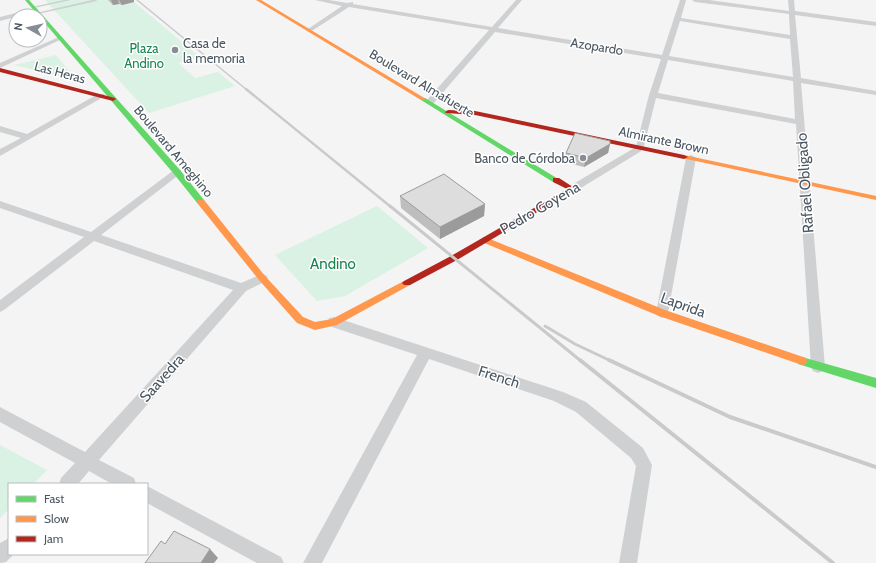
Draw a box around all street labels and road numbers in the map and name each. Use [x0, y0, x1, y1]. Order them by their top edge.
street label: Azopardo [570, 34, 624, 58]
street label: Boulevard Almafuerte [367, 45, 478, 121]
street label: Las Heras [33, 57, 88, 87]
street label: Boulevard Ameghino [131, 102, 217, 200]
street label: Almirante Brown [617, 123, 711, 157]
street label: Rafael Obligado [793, 132, 817, 234]
street label: Pedro Goyena [497, 177, 584, 238]
street label: Laprida [658, 289, 709, 322]
street label: Saavedra [136, 350, 189, 406]
street label: French [476, 362, 522, 392]

